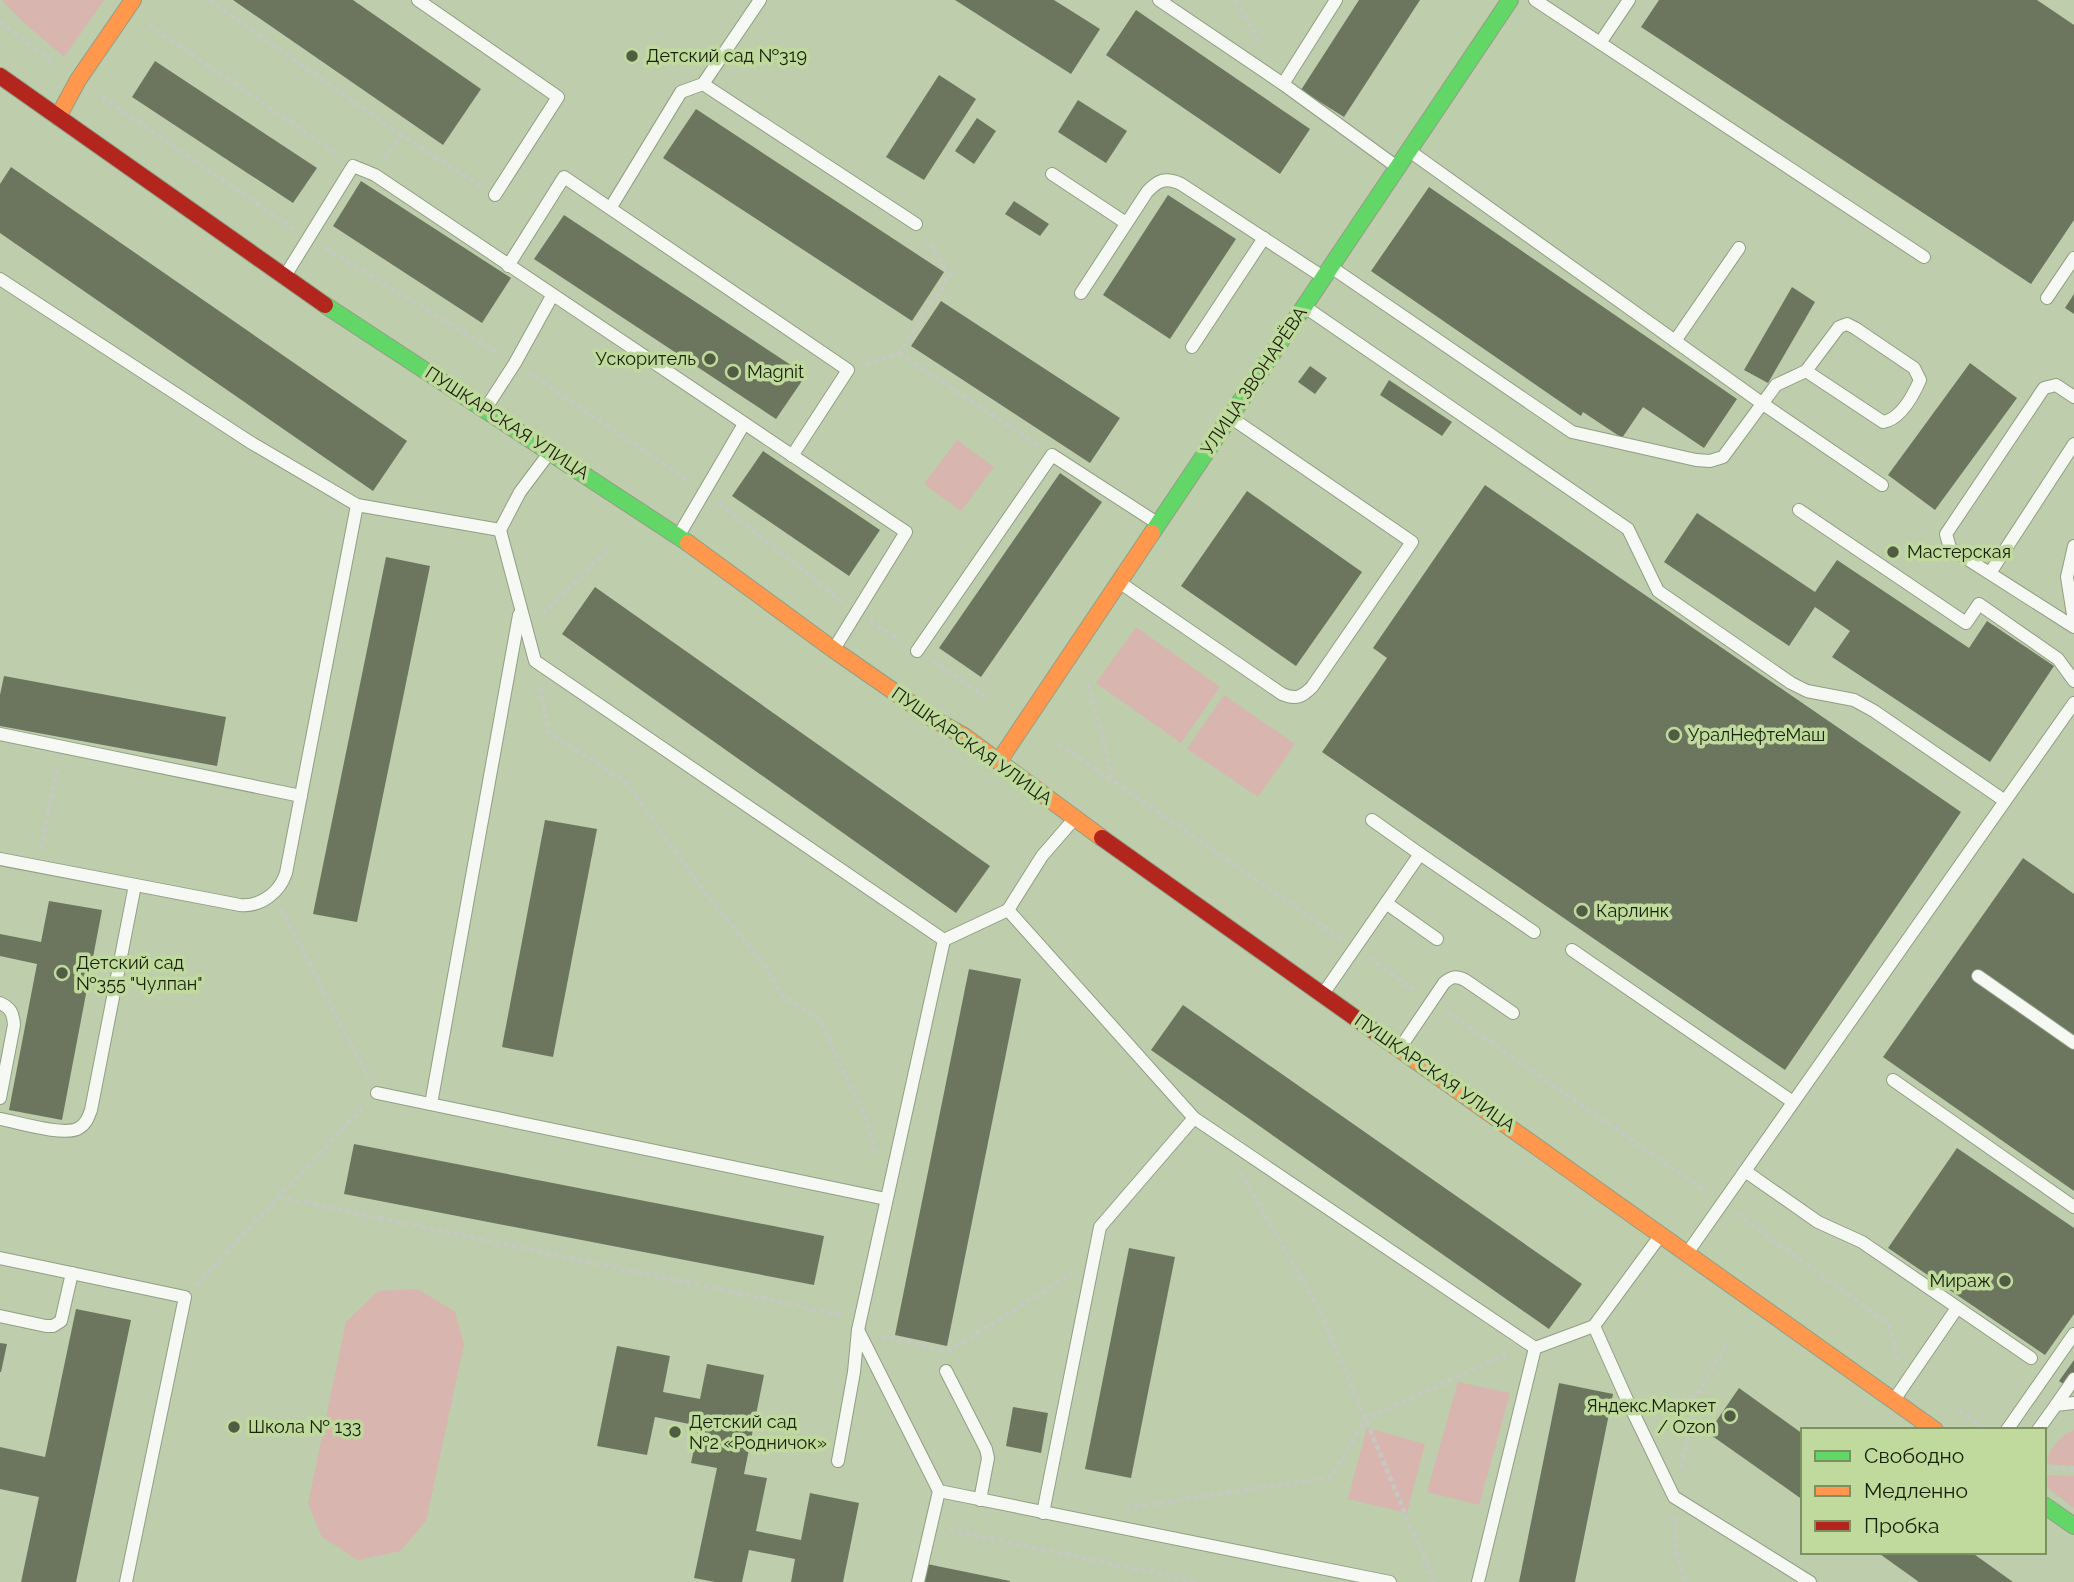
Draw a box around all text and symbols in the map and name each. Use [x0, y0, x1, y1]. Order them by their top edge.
place label: Детский сад №319 [646, 45, 807, 66]
marker: Детский сад №319 [624, 48, 640, 64]
street label: УЛИЦА ЗВОНАРЁВА [1196, 303, 1311, 459]
place label: Ускоритель [595, 348, 696, 369]
marker: Ускоритель [702, 351, 718, 367]
place label: Magnit [747, 361, 804, 382]
street label: ПУШКАРСКАЯ УЛИЦА [421, 362, 593, 483]
marker: Magnit [725, 364, 741, 380]
place label: Мастерская [1907, 541, 2011, 562]
marker: Мастерская [1885, 544, 1901, 560]
street label: ПУШКАРСКАЯ УЛИЦА [888, 682, 1057, 809]
place label: УралНефтеМаш [1688, 724, 1825, 745]
marker: УралНефтеМаш [1666, 727, 1682, 743]
place label: Карлинк [1596, 900, 1669, 921]
marker: Карлинк [1574, 903, 1590, 919]
place label: Детский сад №355 "Чулпан" [76, 952, 202, 994]
marker: Детский сад №355 "Чулпан" [54, 965, 70, 981]
street label: ПУШКАРСКАЯ УЛИЦА [1351, 1009, 1520, 1136]
place label: Мираж [1929, 1270, 1991, 1291]
marker: Мираж [1997, 1273, 2013, 1289]
place label: Яндекс.Маркет / Ozon [1586, 1395, 1716, 1437]
marker: Яндекс.Маркет / Ozon [1722, 1408, 1738, 1424]
place label: Детский сад №2 «Родничок» [689, 1411, 827, 1453]
place label: Школа № 133 [248, 1416, 361, 1437]
marker: Школа № 133 [226, 1419, 242, 1435]
marker: Детский сад №2 «Родничок» [667, 1424, 683, 1440]
legend [1801, 1428, 2046, 1554]
text: Свободно [1864, 1443, 1964, 1468]
text: Медленно [1864, 1478, 1968, 1503]
text: Пробка [1864, 1513, 1940, 1538]

